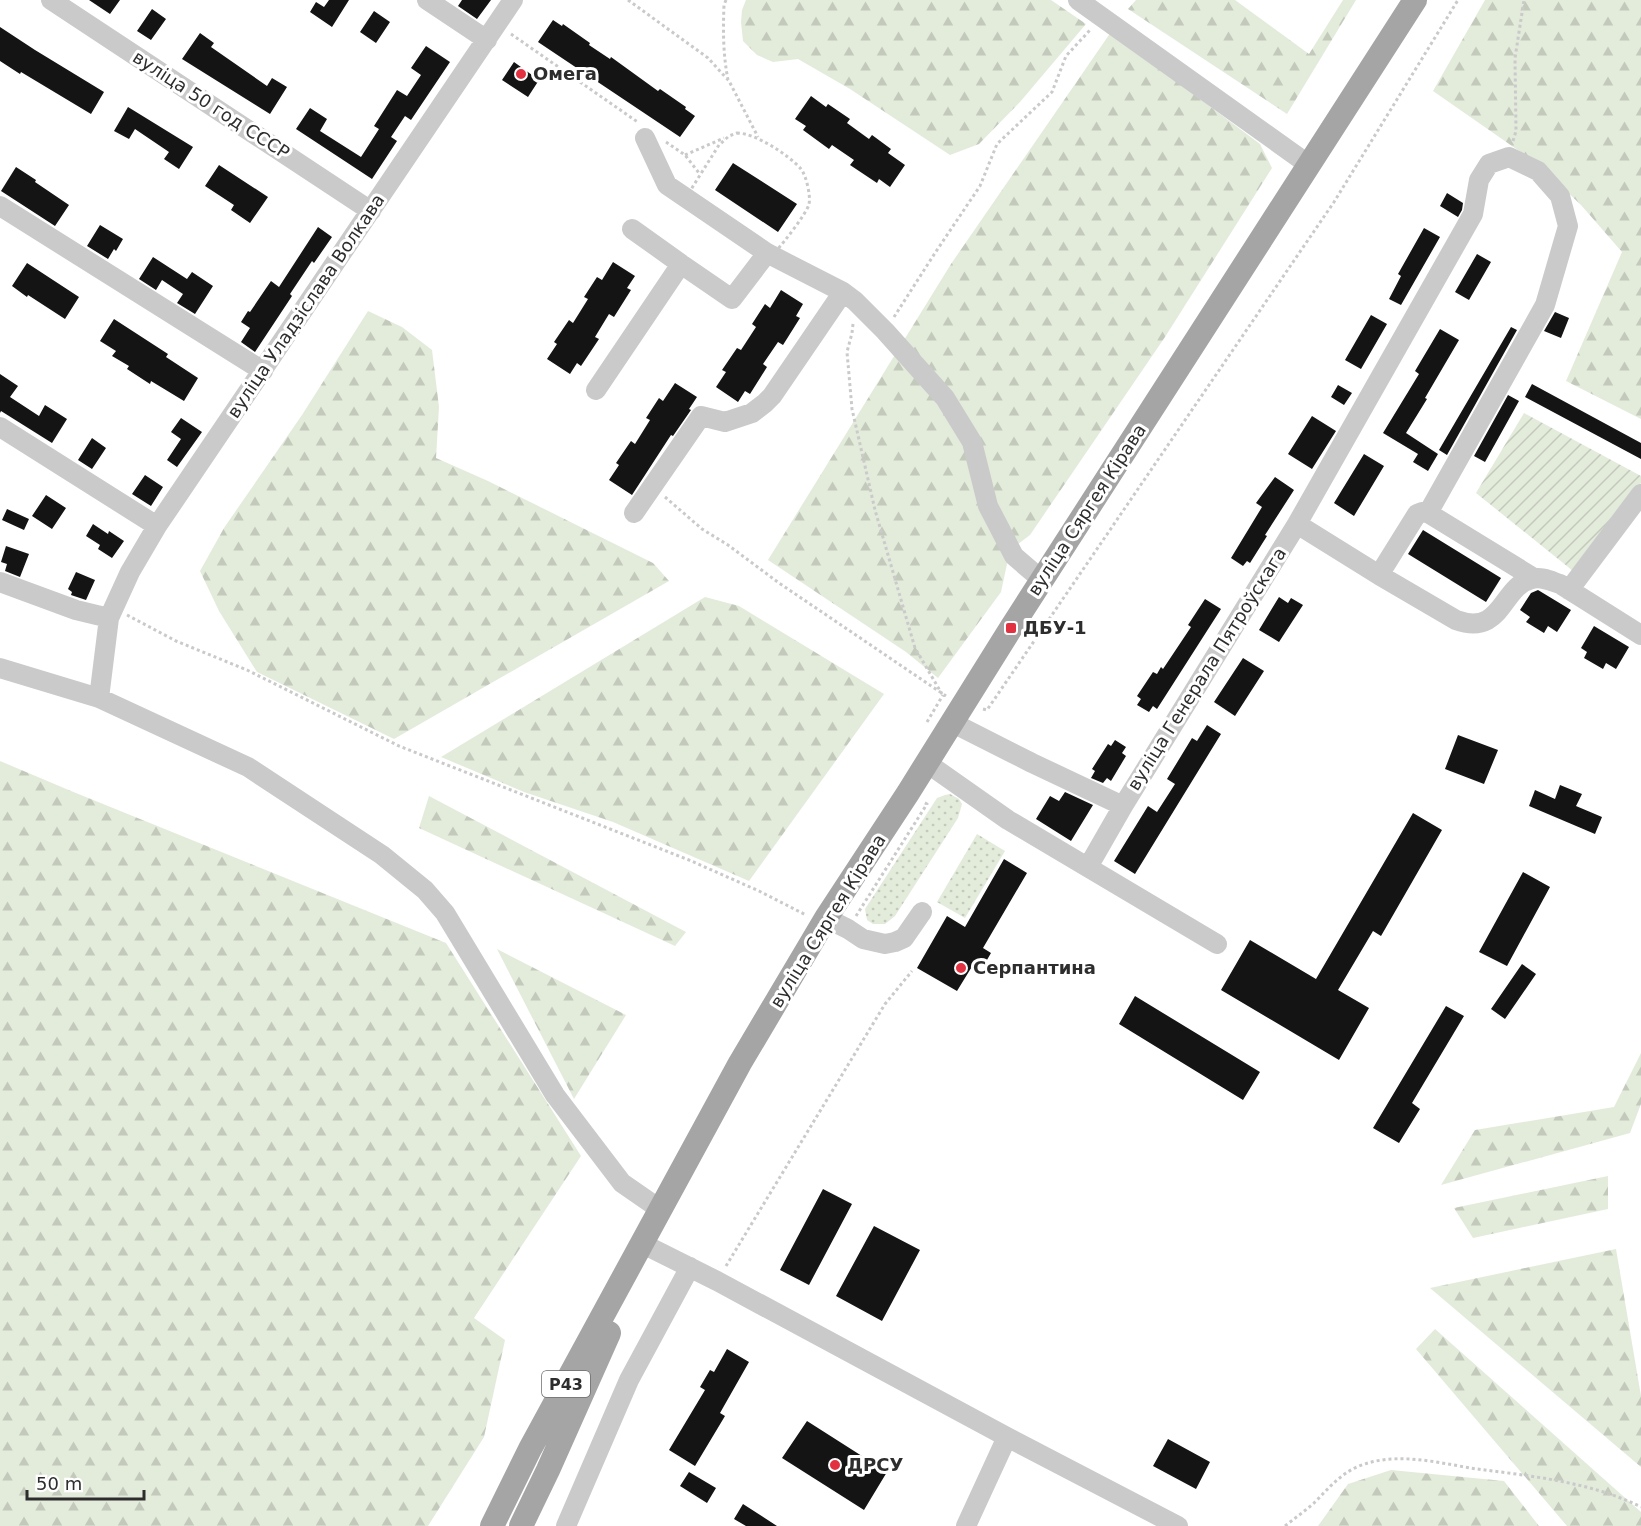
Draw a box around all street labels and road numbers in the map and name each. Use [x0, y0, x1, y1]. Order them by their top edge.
street label: вуліца 50 год СССР [129, 46, 294, 163]
street label: вуліца Уладзіслава Волкава [223, 190, 389, 422]
street label: вуліца Сяргея Кірава [1023, 420, 1150, 600]
street label: вуліца Генерала Пятроўскага [1123, 543, 1290, 794]
street label: вуліца Сяргея Кірава [766, 830, 890, 1011]
road number: Р43 [542, 1371, 590, 1397]

